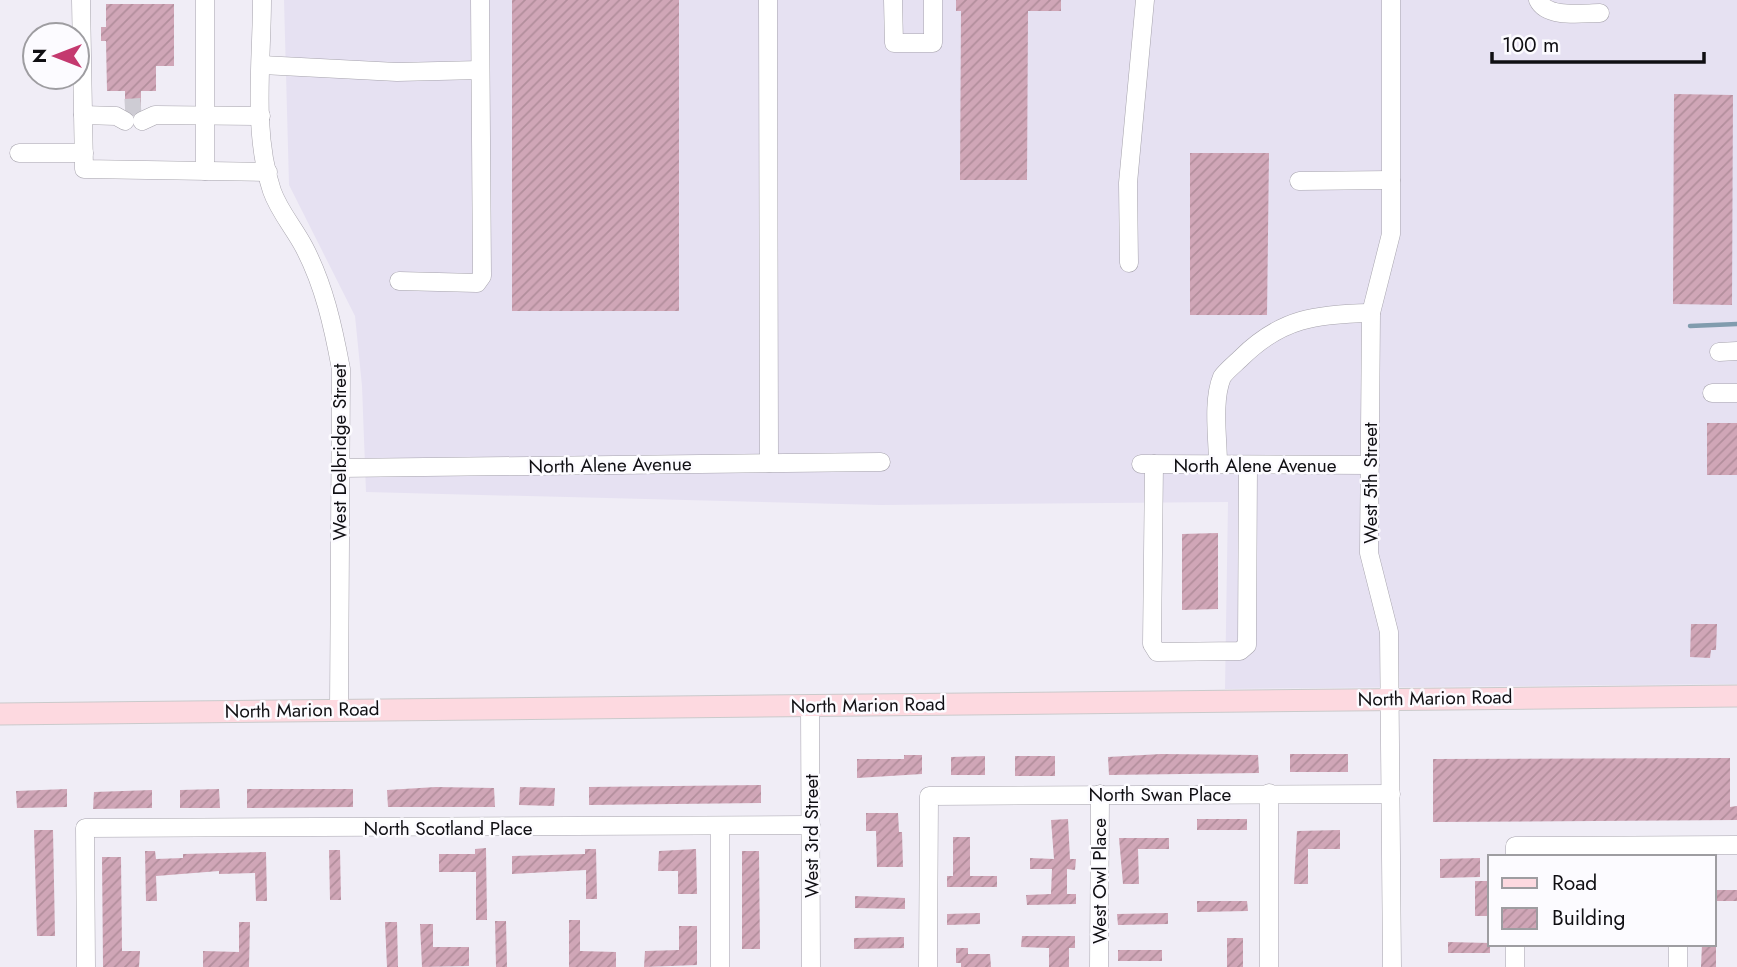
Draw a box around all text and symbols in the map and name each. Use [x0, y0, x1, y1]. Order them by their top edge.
north arrow [21, 21, 91, 91]
scale bar [1492, 21, 1704, 65]
text: 100 m [1502, 30, 1559, 60]
text: N [26, 48, 53, 64]
street label: West Delbridge Street [326, 363, 353, 540]
street label: West 5th Street [1357, 422, 1384, 544]
street label: North Alene Avenue [528, 450, 692, 480]
street label: North Alene Avenue [1173, 452, 1337, 479]
street label: North Marion Road [1357, 683, 1513, 713]
street label: North Marion Road [790, 690, 946, 720]
street label: North Marion Road [224, 695, 380, 725]
street label: West 3rd Street [798, 774, 825, 898]
street label: North Swan Place [1089, 781, 1232, 808]
street label: North Scotland Place [363, 815, 533, 842]
street label: West Owl Place [1086, 818, 1113, 944]
legend [1488, 855, 1716, 946]
text: Road [1552, 868, 1597, 898]
text: Building [1552, 903, 1625, 933]

